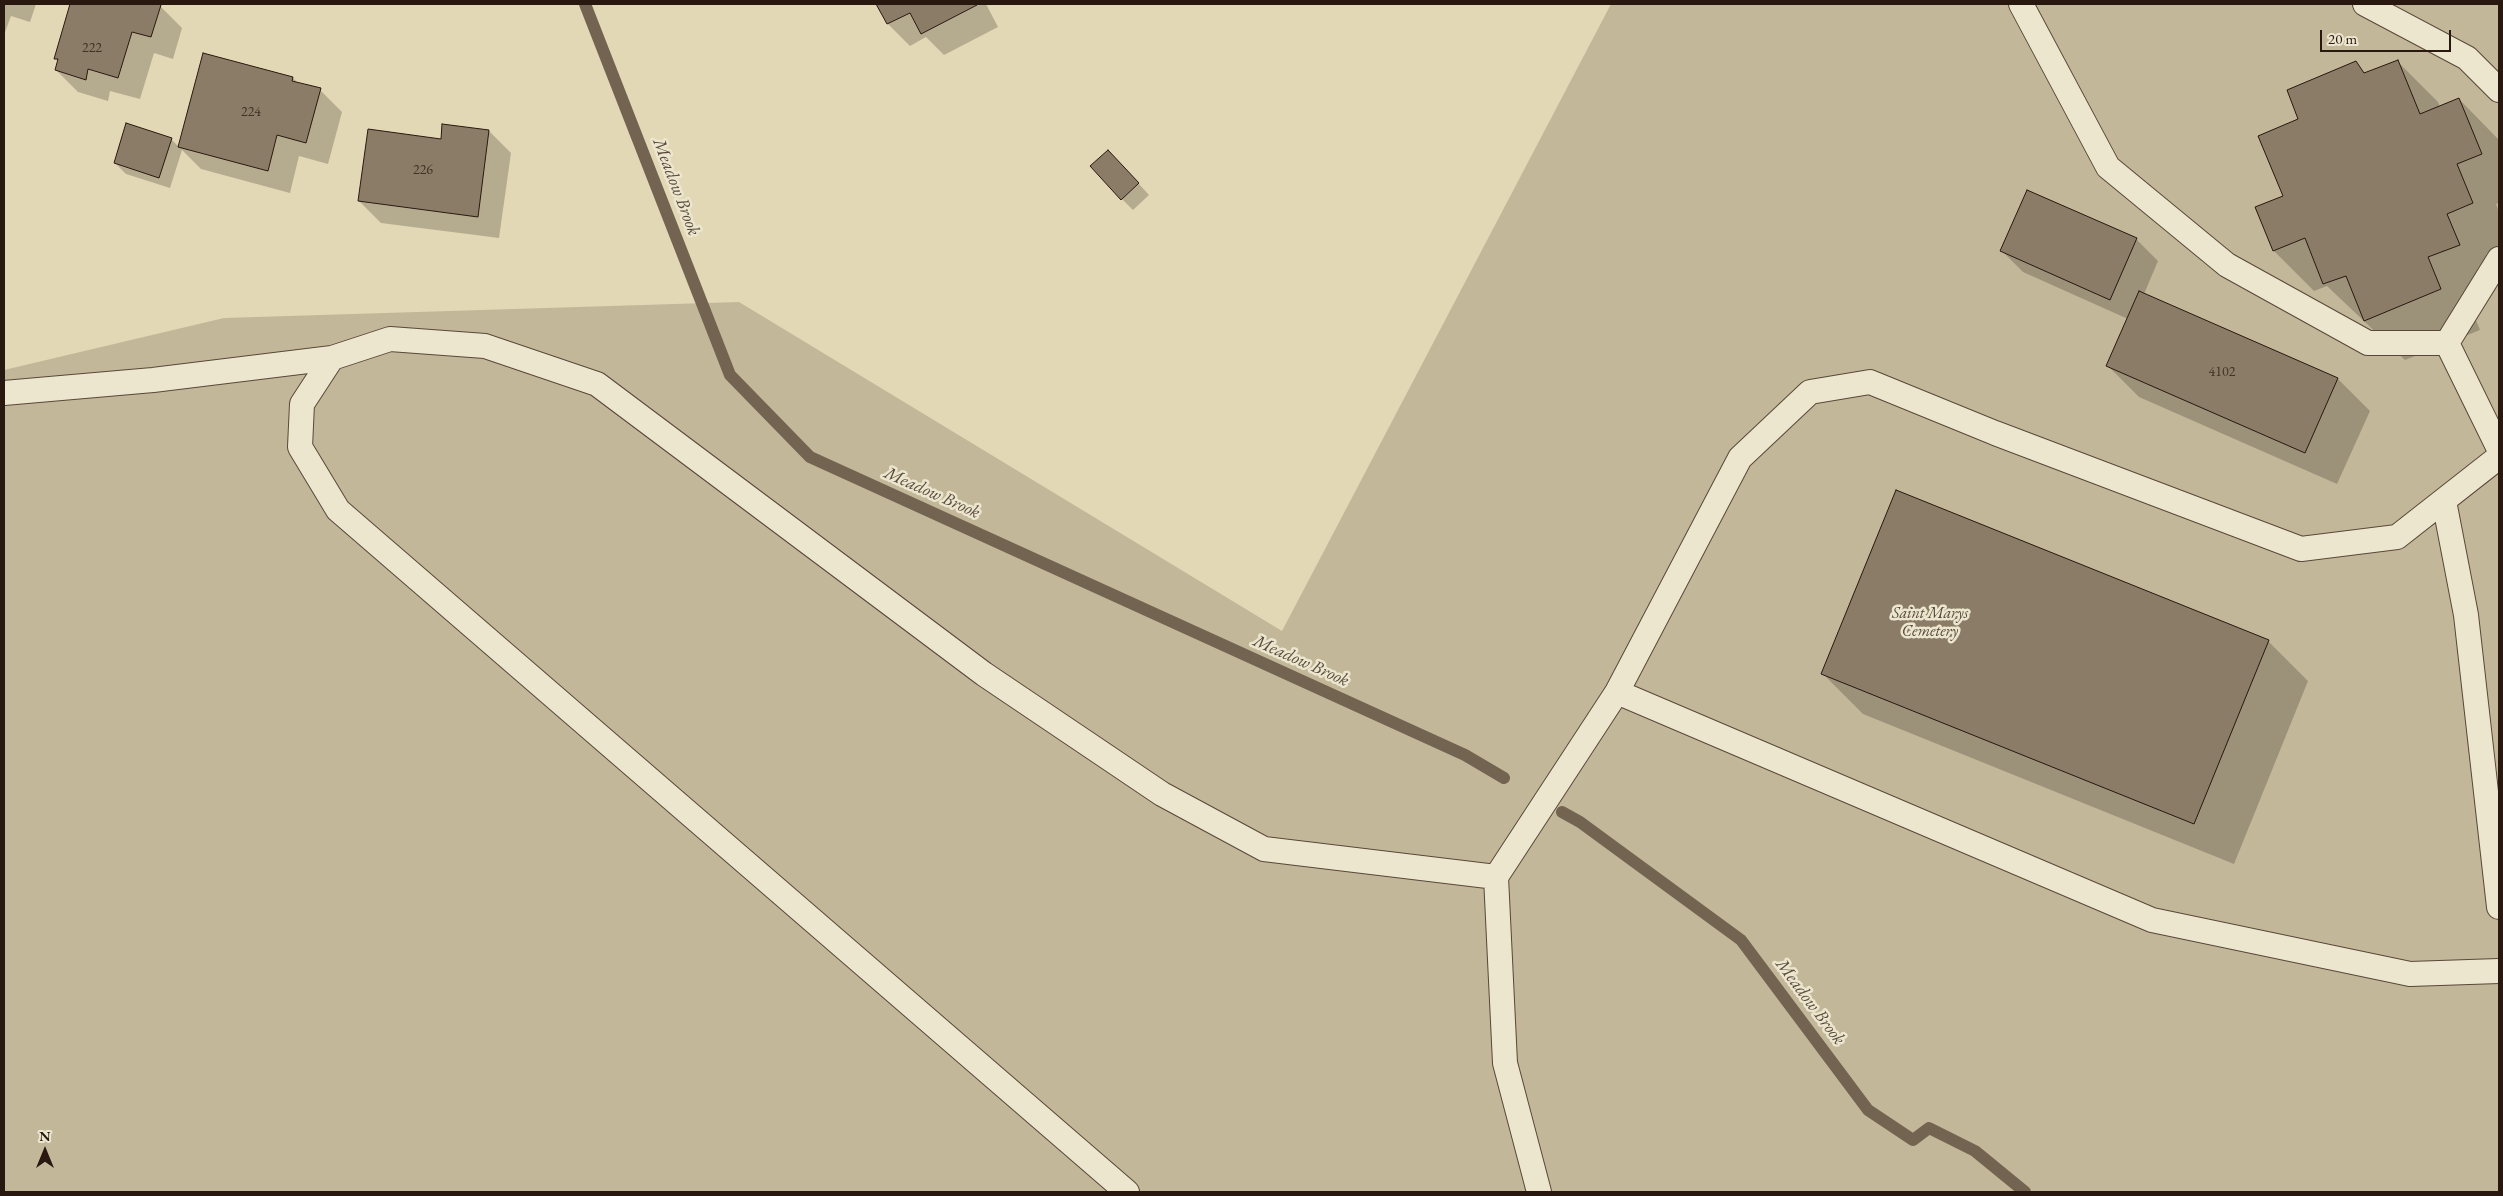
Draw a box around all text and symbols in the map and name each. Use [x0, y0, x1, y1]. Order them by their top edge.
scale bar [2323, 20, 2454, 52]
text: 20 m [2328, 29, 2357, 48]
house number: 222 [82, 40, 102, 56]
house number: 224 [241, 104, 261, 120]
water label: Meadow Brook [648, 135, 704, 239]
house number: 226 [413, 162, 433, 178]
house number: 4102 [2209, 364, 2235, 380]
water label: Meadow Brook [881, 462, 983, 524]
park label: Saint Marys Cemetery [1892, 604, 1968, 642]
water label: Meadow Brook [1250, 630, 1352, 692]
water label: Meadow Brook [1771, 955, 1849, 1049]
north arrow [20, 1126, 70, 1176]
text: N [39, 1127, 51, 1145]

